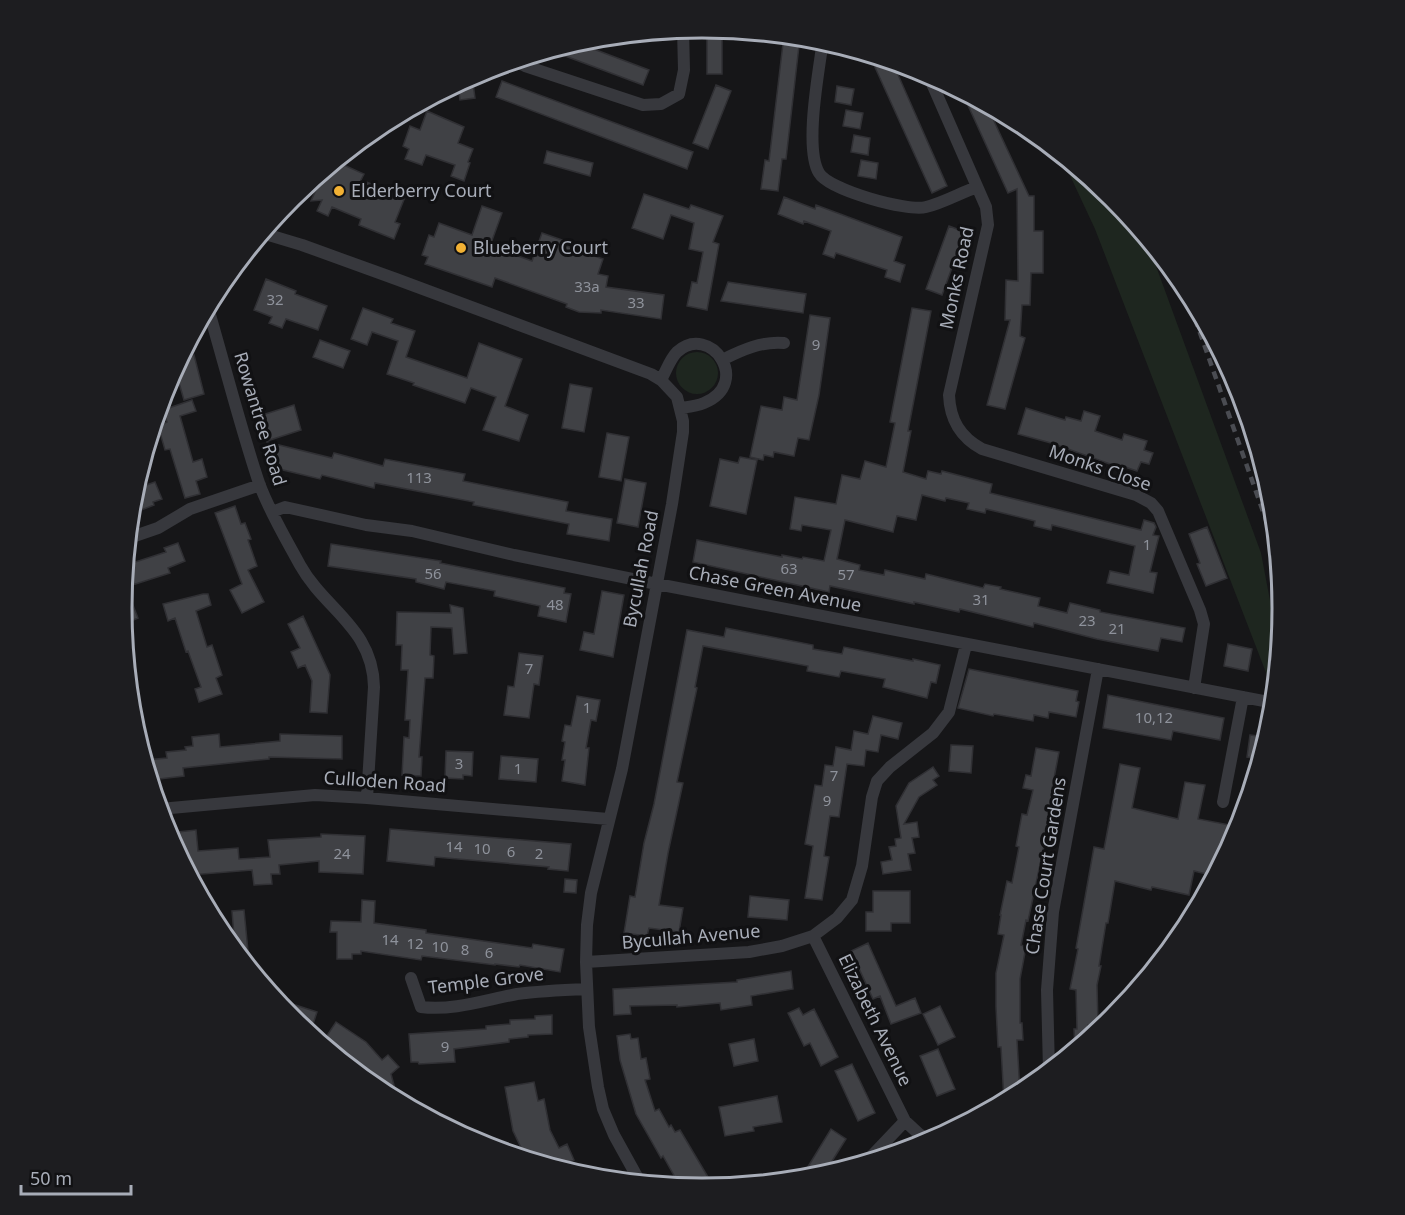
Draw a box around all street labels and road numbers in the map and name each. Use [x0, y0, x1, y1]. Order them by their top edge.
street label: Monks Road [933, 224, 979, 331]
street label: Rowantree Road [229, 349, 293, 489]
street label: Monks Close [1046, 438, 1155, 496]
street label: Bycullah Road [617, 508, 663, 630]
street label: Chase Green Avenue [687, 559, 864, 617]
street label: Culloden Road [323, 765, 447, 797]
street label: Chase Court Gardens [1019, 775, 1071, 956]
street label: Bycullah Avenue [621, 918, 761, 954]
street label: Elizabeth Avenue [833, 949, 918, 1090]
street label: Temple Grove [427, 961, 545, 999]

